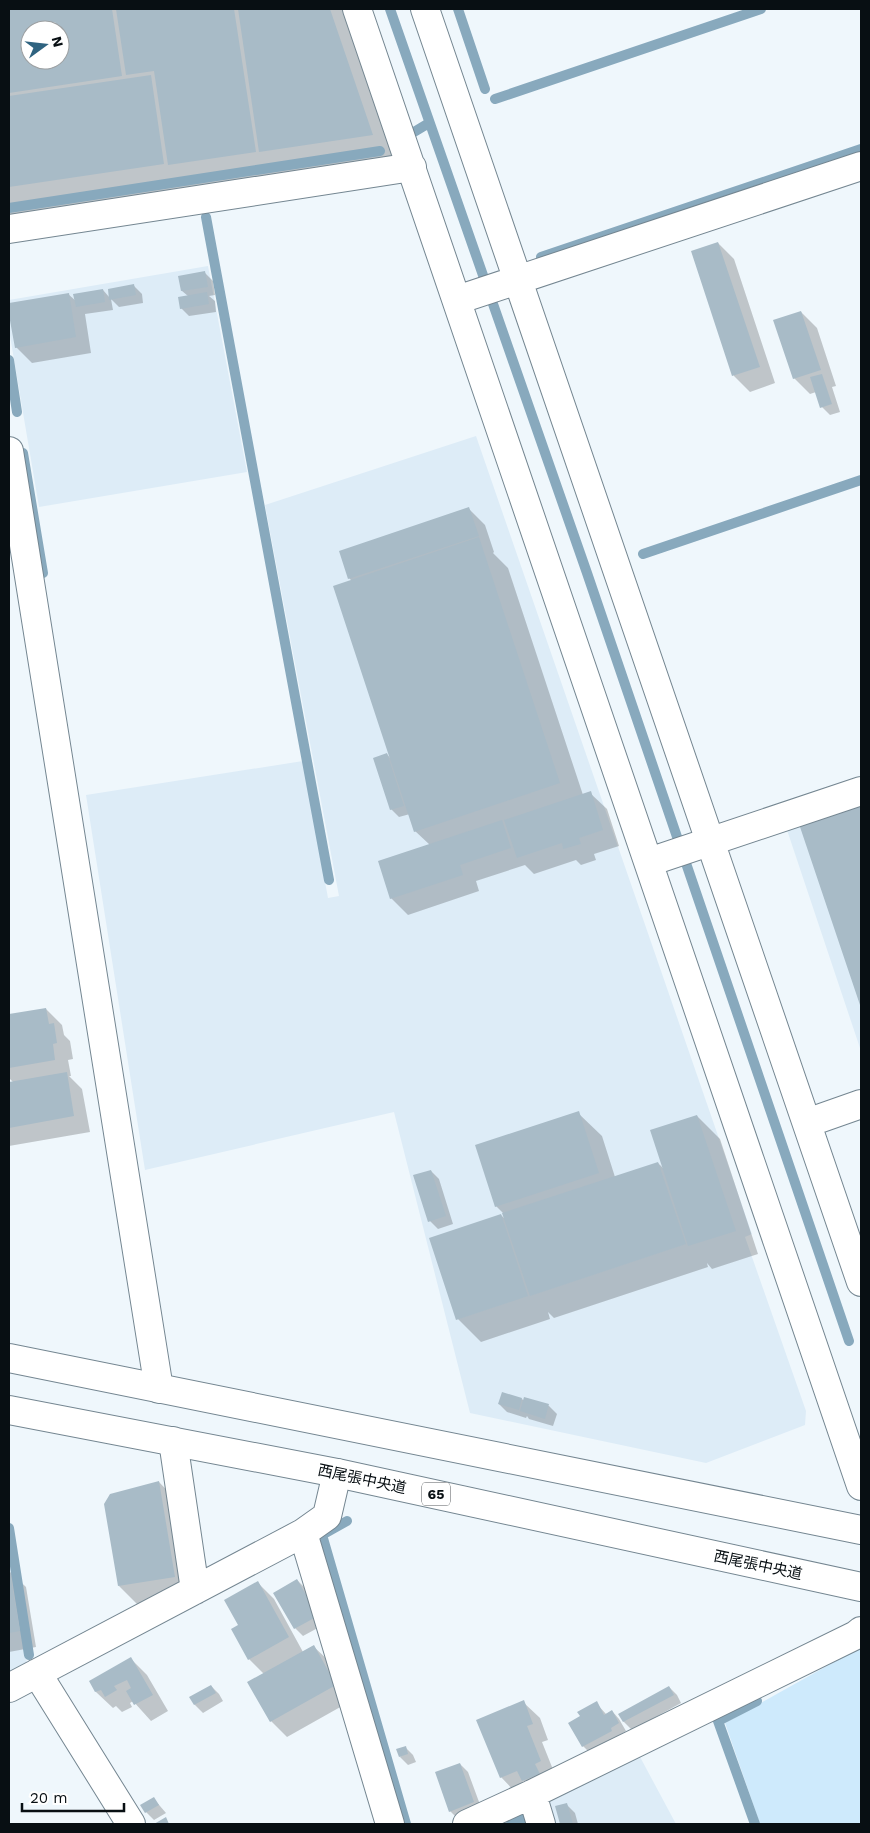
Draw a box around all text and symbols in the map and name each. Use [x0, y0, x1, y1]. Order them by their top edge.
north arrow [20, 20, 70, 70]
text: N [48, 35, 67, 49]
street label: 西尾張中央道 [316, 1461, 408, 1497]
road number: 65 [422, 1482, 450, 1506]
street label: 西尾張中央道 [712, 1547, 804, 1583]
scale bar [22, 1780, 125, 1812]
text: 20 m [30, 1789, 68, 1807]

